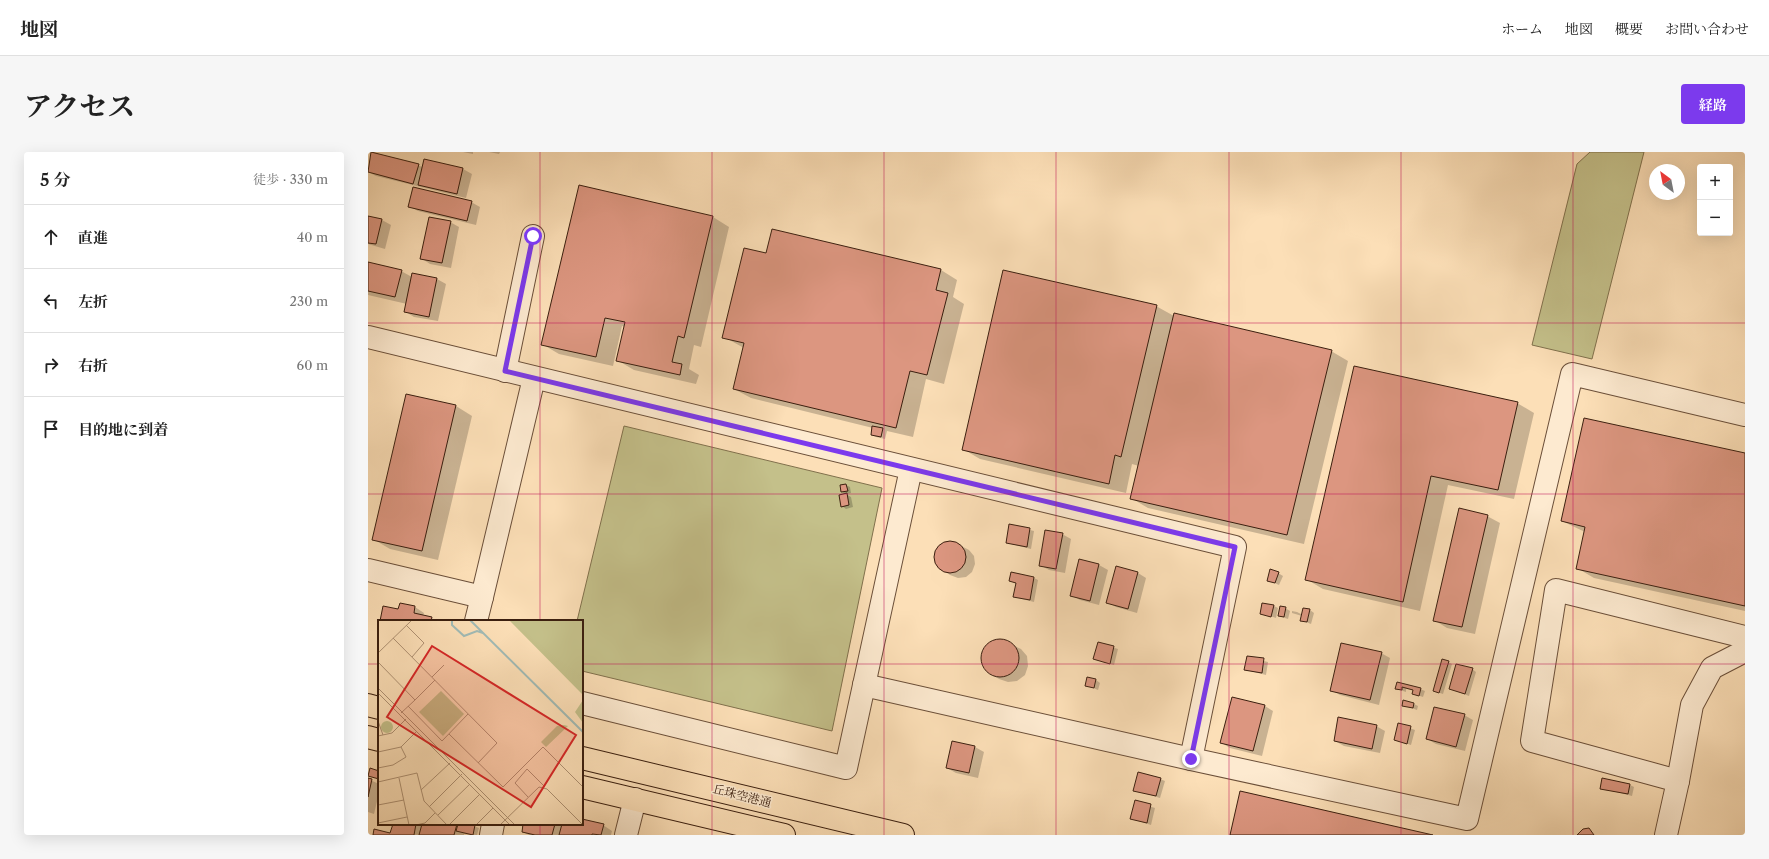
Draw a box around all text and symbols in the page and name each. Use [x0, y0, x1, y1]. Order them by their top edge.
text: 地図 [20, 18, 58, 41]
text: ホーム [1501, 20, 1543, 38]
text: 地図 [1565, 20, 1593, 38]
text: 概要 [1615, 20, 1643, 38]
text: お問い合わせ [1665, 20, 1749, 38]
button: 経路 [1681, 84, 1745, 124]
text: アクセス [24, 89, 135, 123]
north arrow [1649, 164, 1685, 200]
map controls [1697, 164, 1733, 236]
button: + [1697, 164, 1733, 200]
text: 5 分 [40, 170, 71, 190]
text: 徒歩 · 330 m [253, 171, 328, 187]
button: − [1697, 200, 1733, 236]
icon: ahead [40, 226, 62, 248]
route start [524, 227, 542, 245]
text: 直進 [78, 228, 108, 247]
text: 40 m [297, 229, 328, 245]
icon: left [40, 290, 62, 312]
text: 左折 [78, 292, 108, 311]
text: 230 m [290, 293, 328, 309]
icon: right [40, 354, 62, 376]
text: 右折 [78, 356, 108, 375]
text: 60 m [297, 357, 328, 373]
icon: arrive [40, 418, 62, 440]
text: 目的地に到着 [78, 420, 168, 439]
inset map [378, 620, 583, 825]
route end [1182, 750, 1200, 768]
street label: 丘珠空港通 [711, 781, 773, 810]

